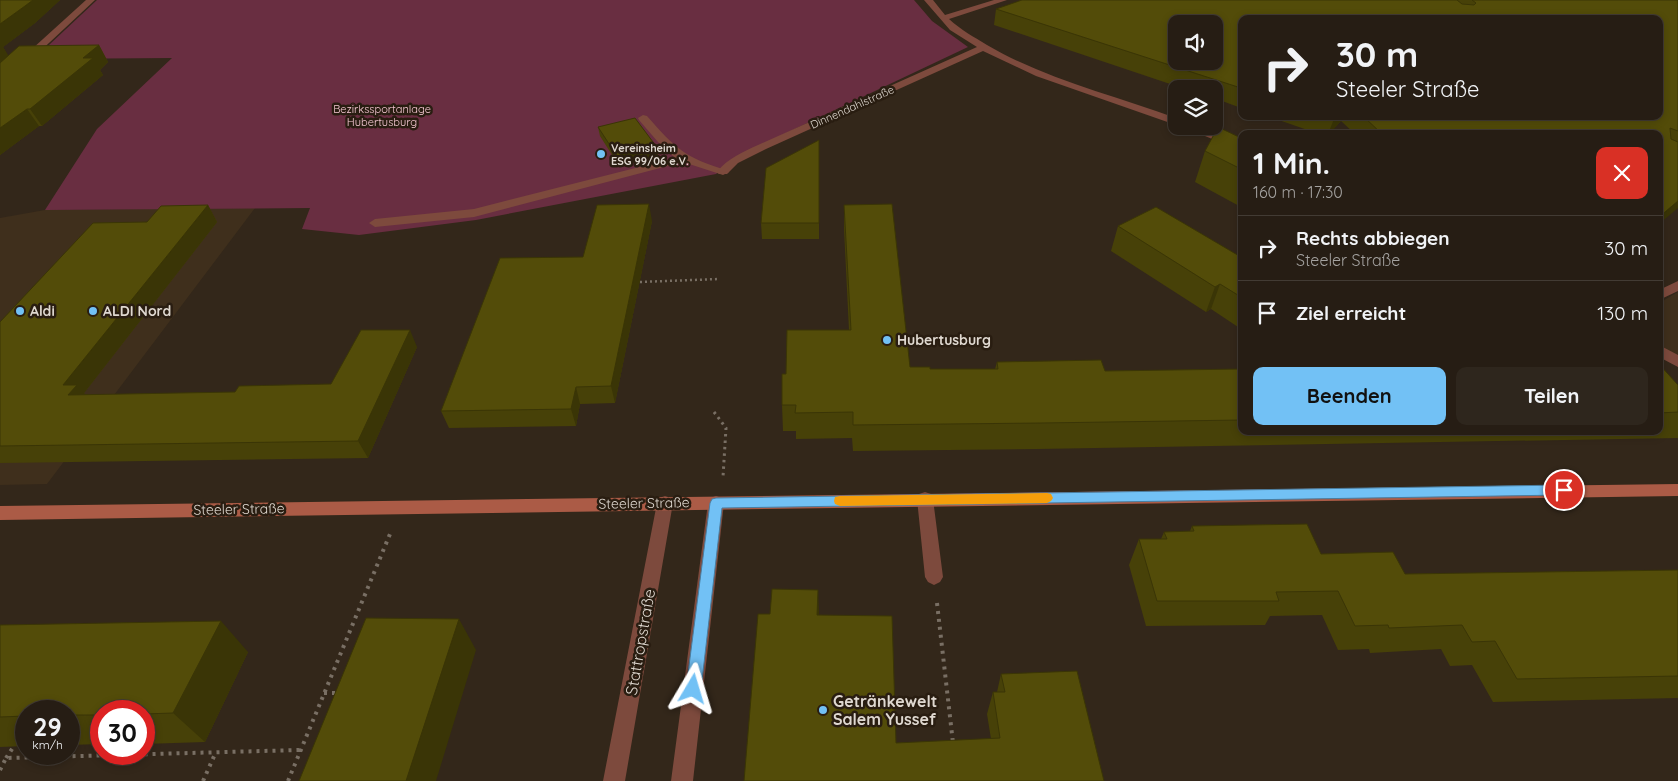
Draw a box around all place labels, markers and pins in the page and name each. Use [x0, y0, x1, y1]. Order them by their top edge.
place label: Vereinsheim ESG 99/06 e.V. [611, 141, 689, 168]
marker: Vereinsheim ESG 99/06 e.V. [595, 148, 607, 160]
place label: Aldi [30, 302, 55, 320]
place label: ALDI Nord [103, 302, 171, 320]
marker: Aldi [14, 305, 26, 317]
marker: ALDI Nord [87, 305, 99, 317]
place label: Hubertusburg [897, 331, 991, 349]
marker: Hubertusburg [881, 334, 893, 346]
pin [1543, 469, 1585, 511]
place label: Getränkewelt Salem Yussef [833, 691, 937, 729]
marker: Getränkewelt Salem Yussef [817, 704, 829, 716]

